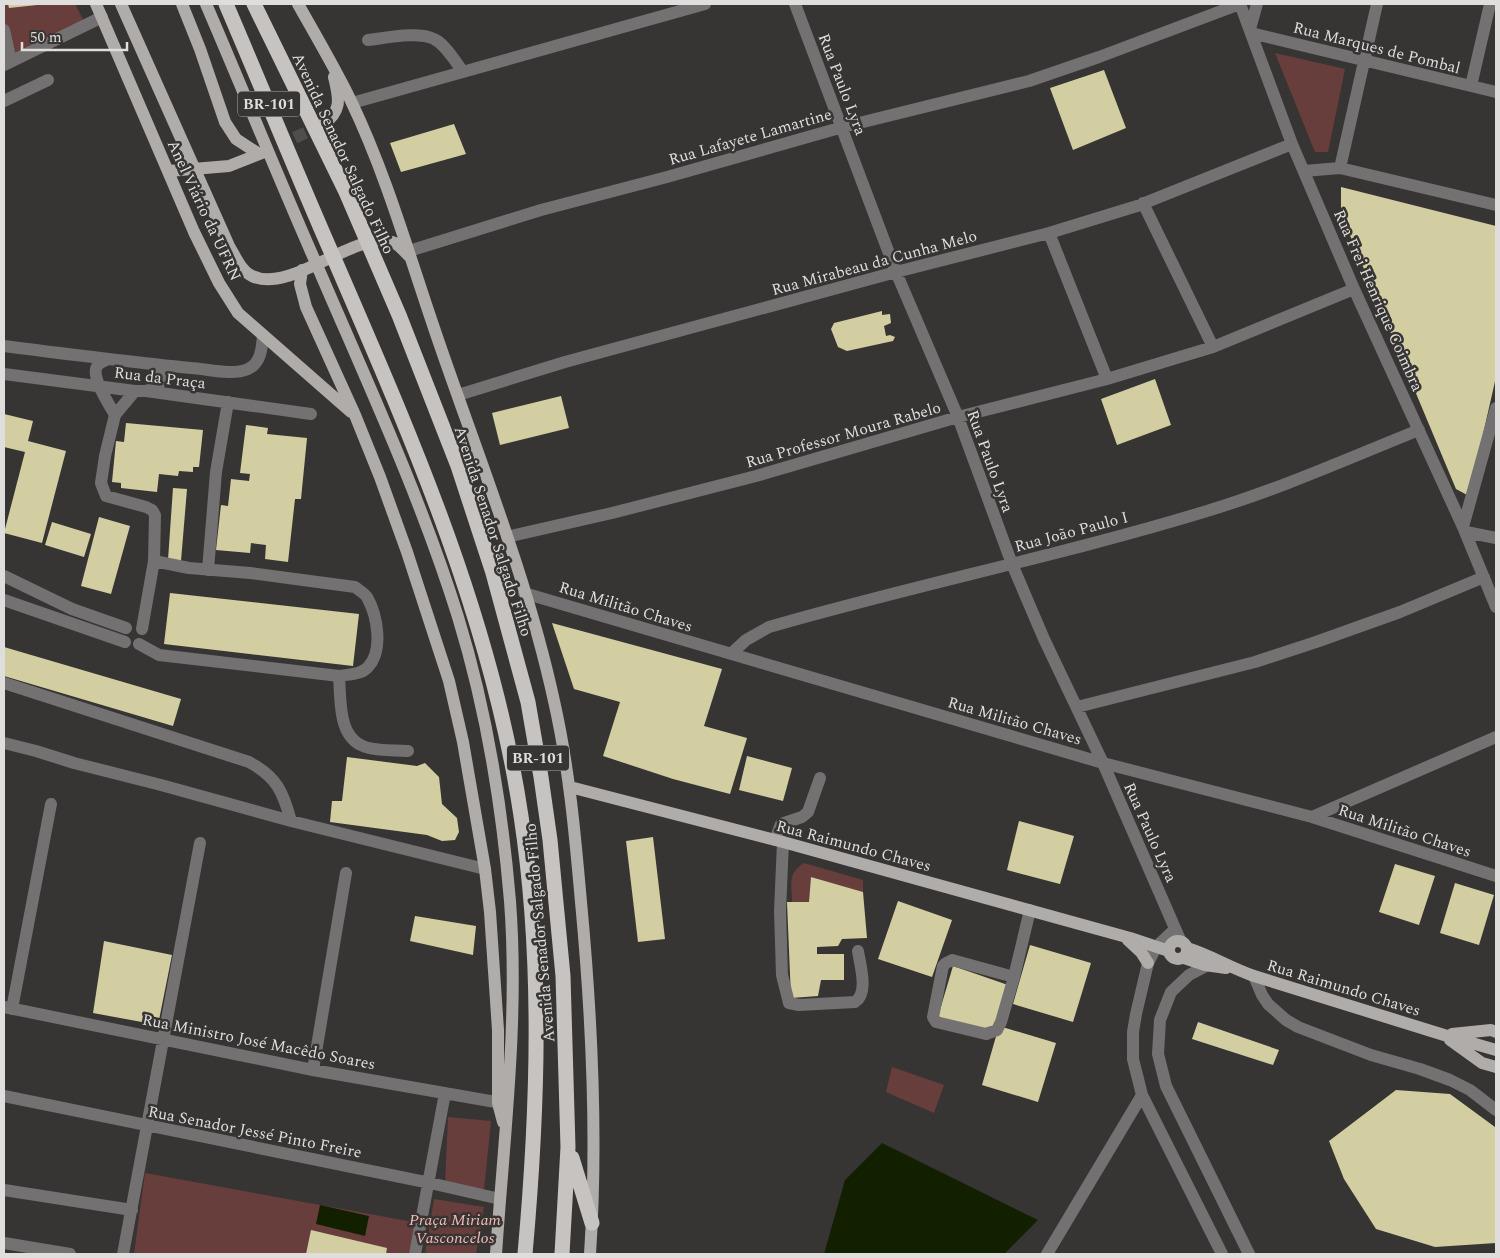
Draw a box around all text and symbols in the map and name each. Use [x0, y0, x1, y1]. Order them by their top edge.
street label: Rua Marques de Pombal [1291, 16, 1463, 80]
scale bar [22, 20, 128, 52]
text: 50 m [30, 26, 62, 49]
street label: Rua Paulo Lyra [812, 30, 873, 139]
street label: Avenida Senador Salgado Filho [286, 49, 400, 258]
road number: BR-101 [238, 92, 300, 116]
street label: Rua Lafayete Lamartine [666, 102, 835, 172]
street label: Anel Viário da UFRN [161, 136, 247, 285]
street label: Rua Frei Henrique Coimbra [1327, 206, 1429, 395]
street label: Rua Mirabeau da Cunha Melo [769, 224, 980, 302]
street label: Rua da Praça [113, 360, 207, 396]
street label: Rua Professor Moura Rabelo [743, 396, 944, 474]
street label: Rua Paulo Lyra [960, 407, 1020, 516]
street label: Avenida Senador Salgado Filho [448, 423, 538, 640]
street label: Rua João Paulo I [1012, 505, 1131, 559]
street label: Rua Militão Chaves [556, 575, 695, 639]
street label: Rua Militão Chaves [945, 690, 1085, 752]
road number: BR-101 [507, 746, 569, 770]
street label: Rua Paulo Lyra [1117, 778, 1183, 886]
street label: Rua Militão Chaves [1335, 798, 1474, 864]
street label: Rua Raimundo Chaves [774, 814, 934, 878]
street label: Avenida Senador Salgado Filho [518, 822, 562, 1044]
street label: Rua Raimundo Chaves [1264, 953, 1424, 1023]
street label: Rua Ministro José Macêdo Soares [140, 1008, 378, 1076]
street label: Rua Senador Jessé Pinto Freire [146, 1099, 364, 1165]
park label: Praça Miriam Vasconcelos [409, 1208, 502, 1250]

